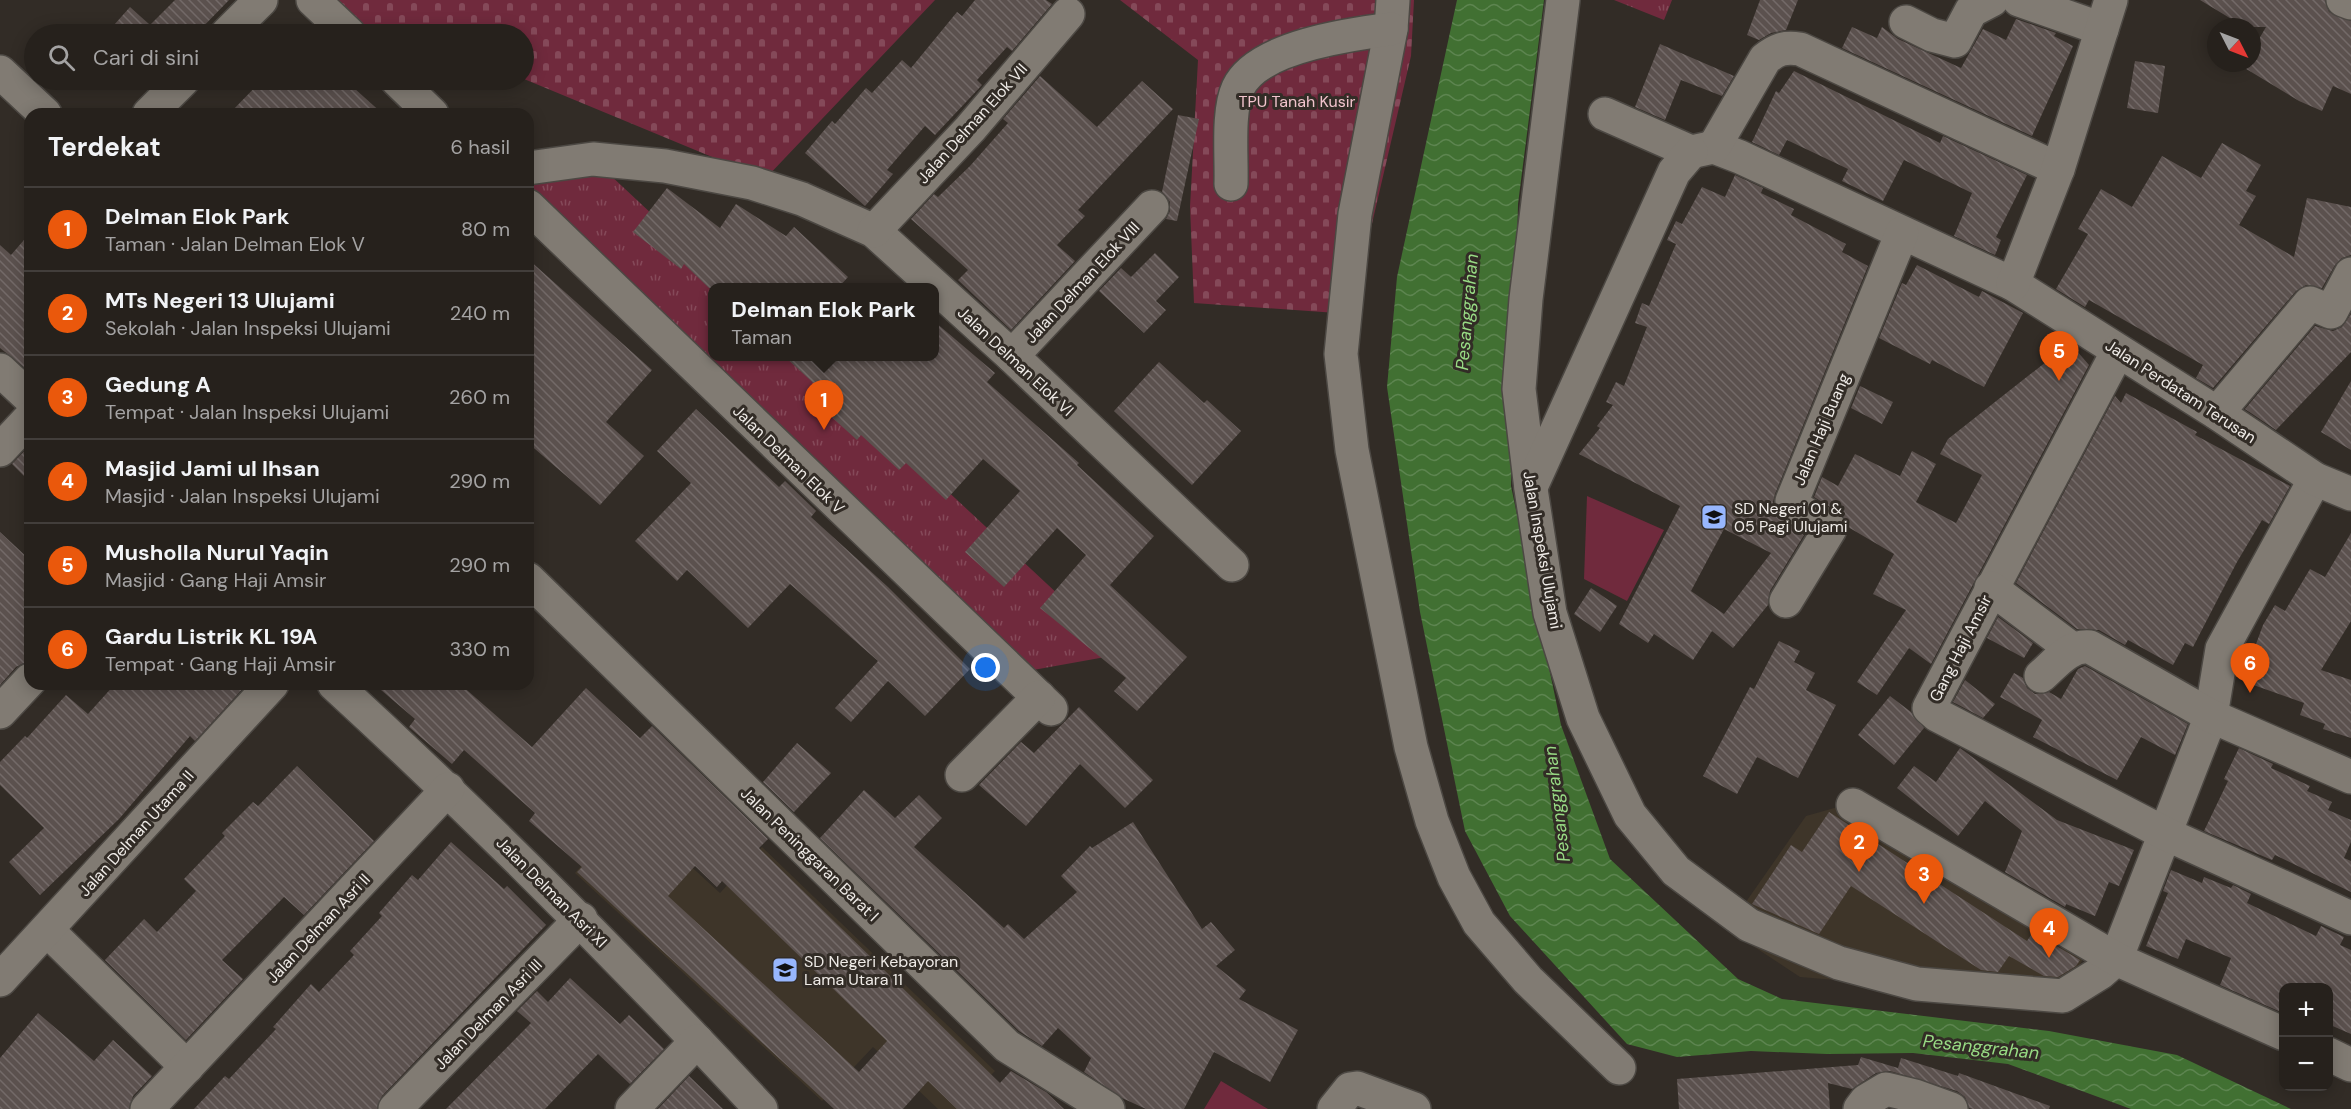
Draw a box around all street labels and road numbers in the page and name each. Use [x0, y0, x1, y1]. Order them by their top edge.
street label: Jalan Delman Elok VII [913, 59, 1032, 188]
street label: Jalan Delman Elok VIII [1021, 217, 1144, 348]
street label: Jalan Delman Elok VI [953, 302, 1078, 421]
street label: Jalan Perdatam Terusan [2101, 335, 2260, 448]
street label: Jalan Haji Buang [1788, 370, 1855, 488]
street label: Jalan Delman Elok V [728, 401, 849, 518]
street label: Jalan Inspeksi Ulujami [1518, 469, 1567, 631]
street label: Gang Haji Amsir [1924, 591, 1996, 705]
street label: Jalan Delman Utama II [74, 766, 199, 901]
street label: Jalan Peninggaran Barat I [736, 783, 883, 926]
street label: Jalan Delman Asri XI [492, 832, 612, 952]
street label: Jalan Delman Asri II [262, 869, 375, 988]
street label: Jalan Delman Asri III [430, 954, 547, 1074]

